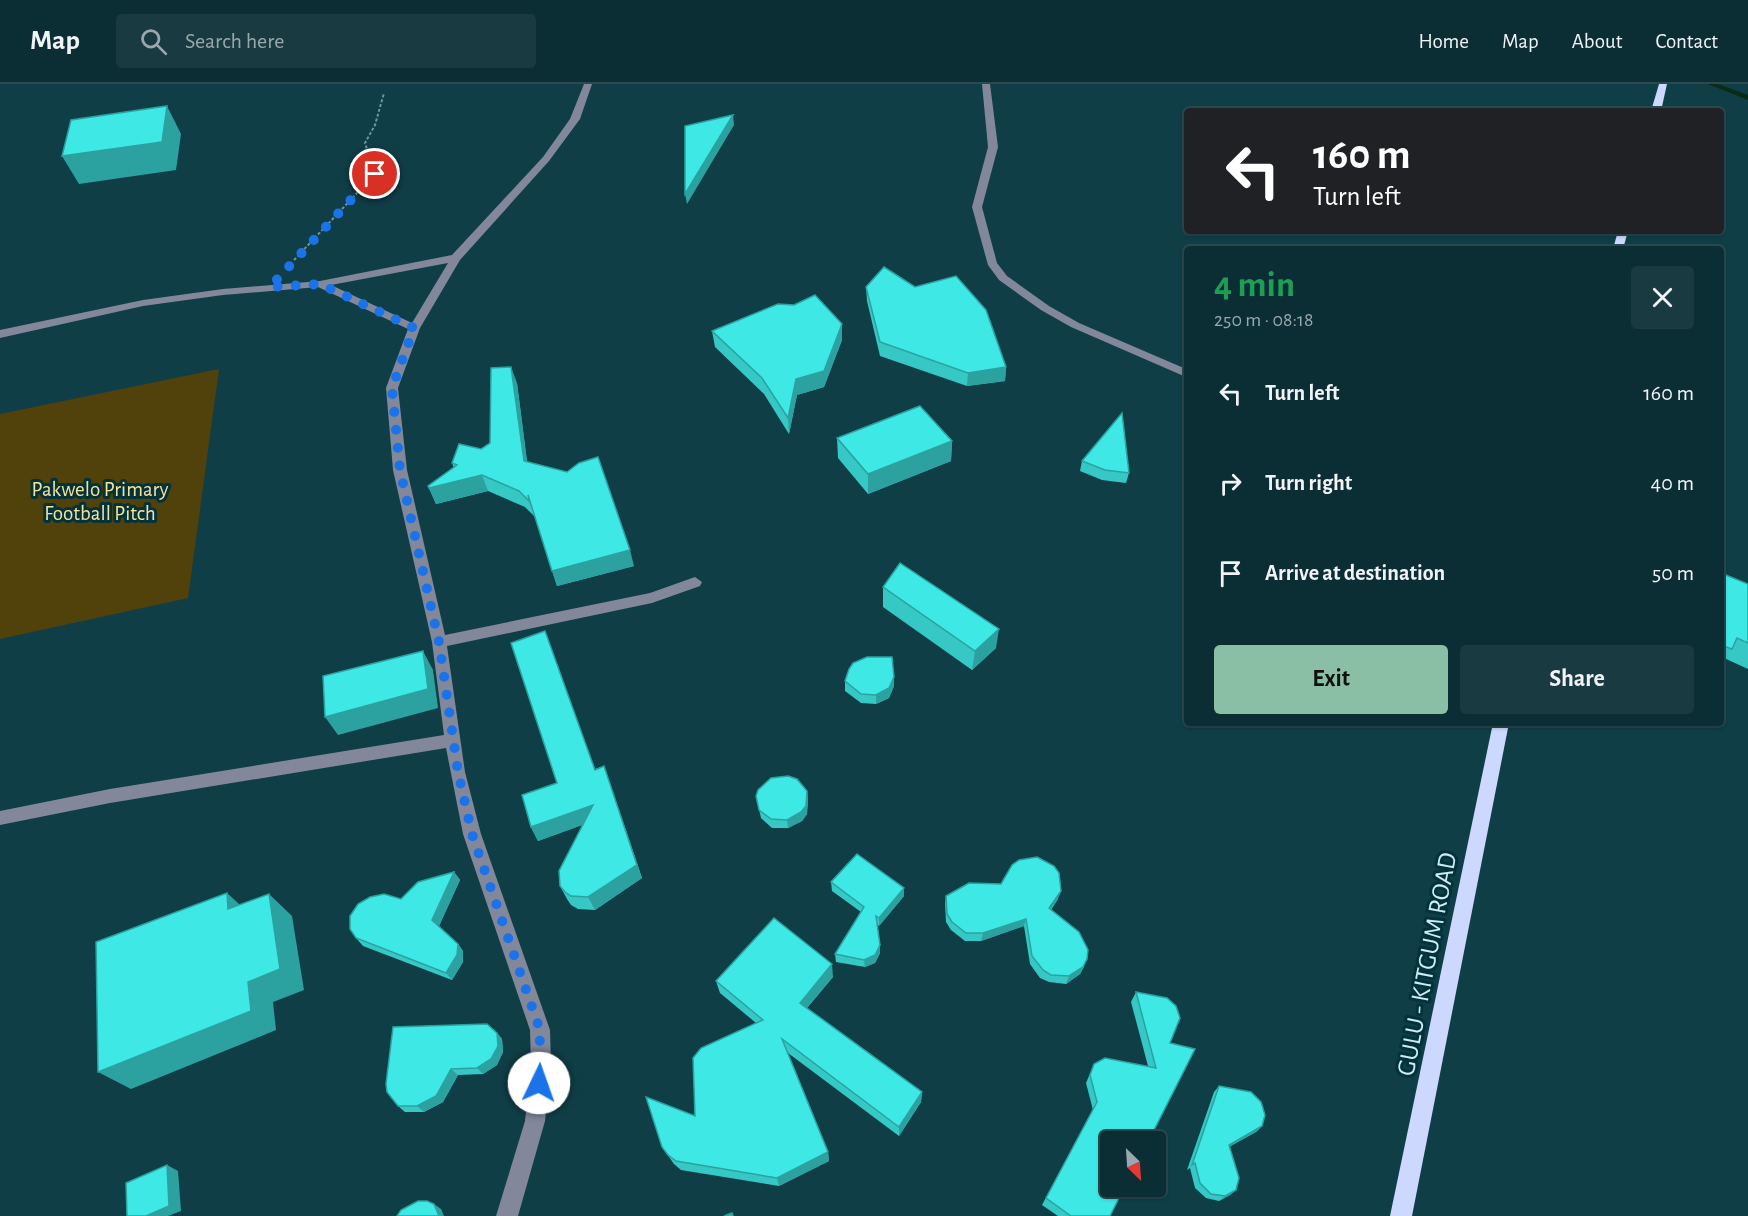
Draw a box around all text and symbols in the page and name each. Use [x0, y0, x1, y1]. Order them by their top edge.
search box [116, 14, 536, 68]
icon: search [137, 25, 170, 58]
text: Map [30, 27, 80, 55]
text: Search here [185, 30, 284, 52]
text: Home [1418, 31, 1469, 52]
text: Map [1502, 31, 1539, 52]
text: About [1572, 31, 1622, 52]
text: Contact [1655, 31, 1718, 52]
icon: left [1214, 132, 1292, 210]
text: 160 m [1313, 134, 1411, 176]
pin [349, 148, 400, 199]
icon: arrive [358, 157, 391, 190]
text: Turn left [1313, 183, 1401, 210]
button: close [1631, 266, 1694, 329]
text: 4 min [1214, 267, 1295, 303]
text: 250 m · 08:18 [1214, 310, 1313, 330]
icon: left [1214, 377, 1247, 410]
text: Turn left [1265, 382, 1339, 404]
text: 160 m [1643, 382, 1694, 404]
icon: right [1214, 467, 1247, 500]
text: Turn right [1265, 472, 1352, 494]
text: 40 m [1651, 472, 1694, 494]
park label: Pakwelo Primary Football Pitch [32, 479, 168, 524]
icon: arrive [1214, 557, 1247, 590]
text: Arrive at destination [1265, 562, 1445, 584]
text: 50 m [1652, 562, 1694, 584]
button: Exit [1214, 645, 1448, 714]
button: Share [1460, 645, 1694, 714]
street label: GULU - KITGUM ROAD [1393, 850, 1461, 1078]
position arrow [507, 1051, 571, 1115]
north arrow [1100, 1131, 1166, 1197]
map controls [1100, 1131, 1166, 1197]

